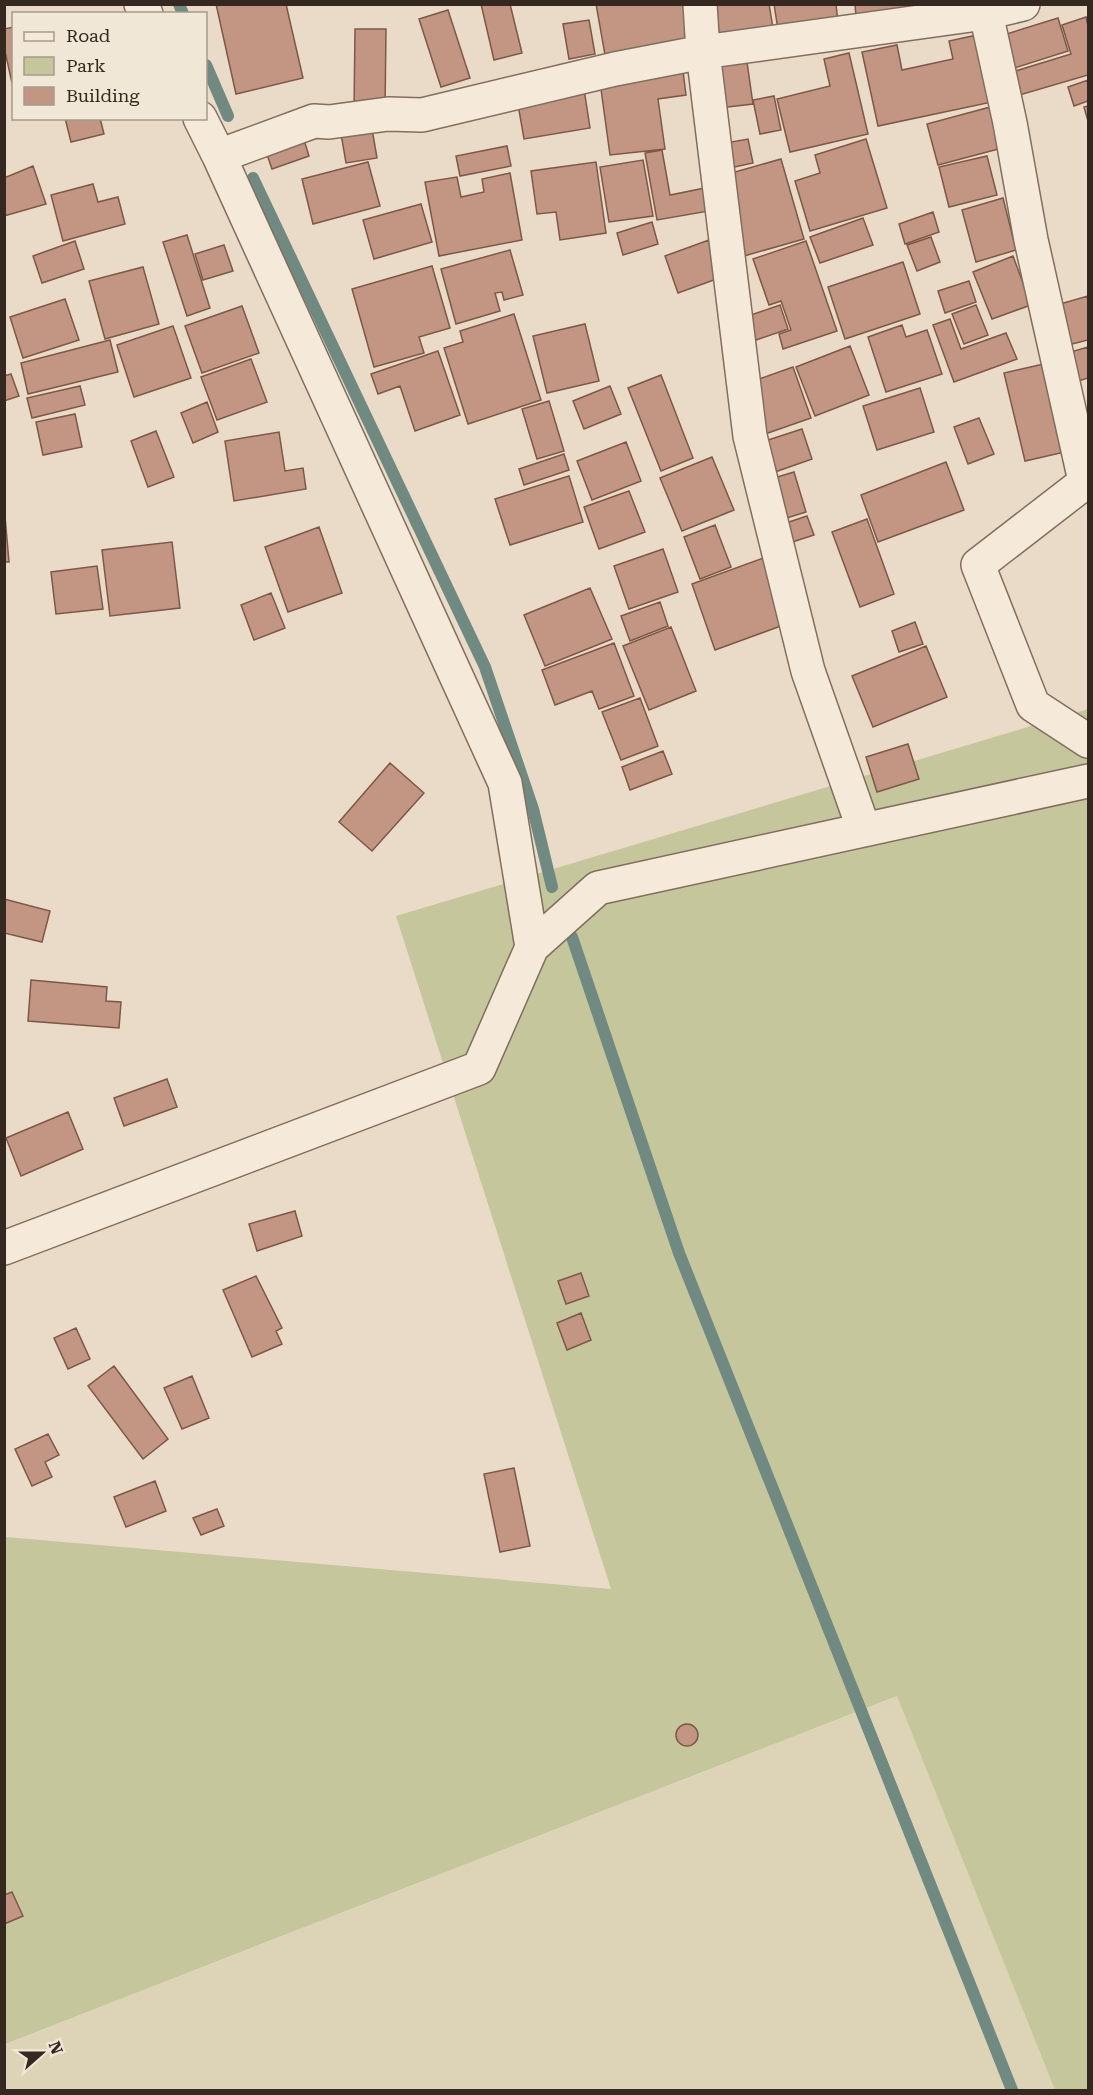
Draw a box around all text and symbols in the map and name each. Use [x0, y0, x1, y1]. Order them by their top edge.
legend [12, 12, 207, 120]
text: Road [66, 25, 111, 46]
text: Park [66, 55, 106, 76]
text: Building [66, 85, 140, 106]
north arrow [12, 2023, 72, 2083]
text: N [44, 2039, 67, 2057]

